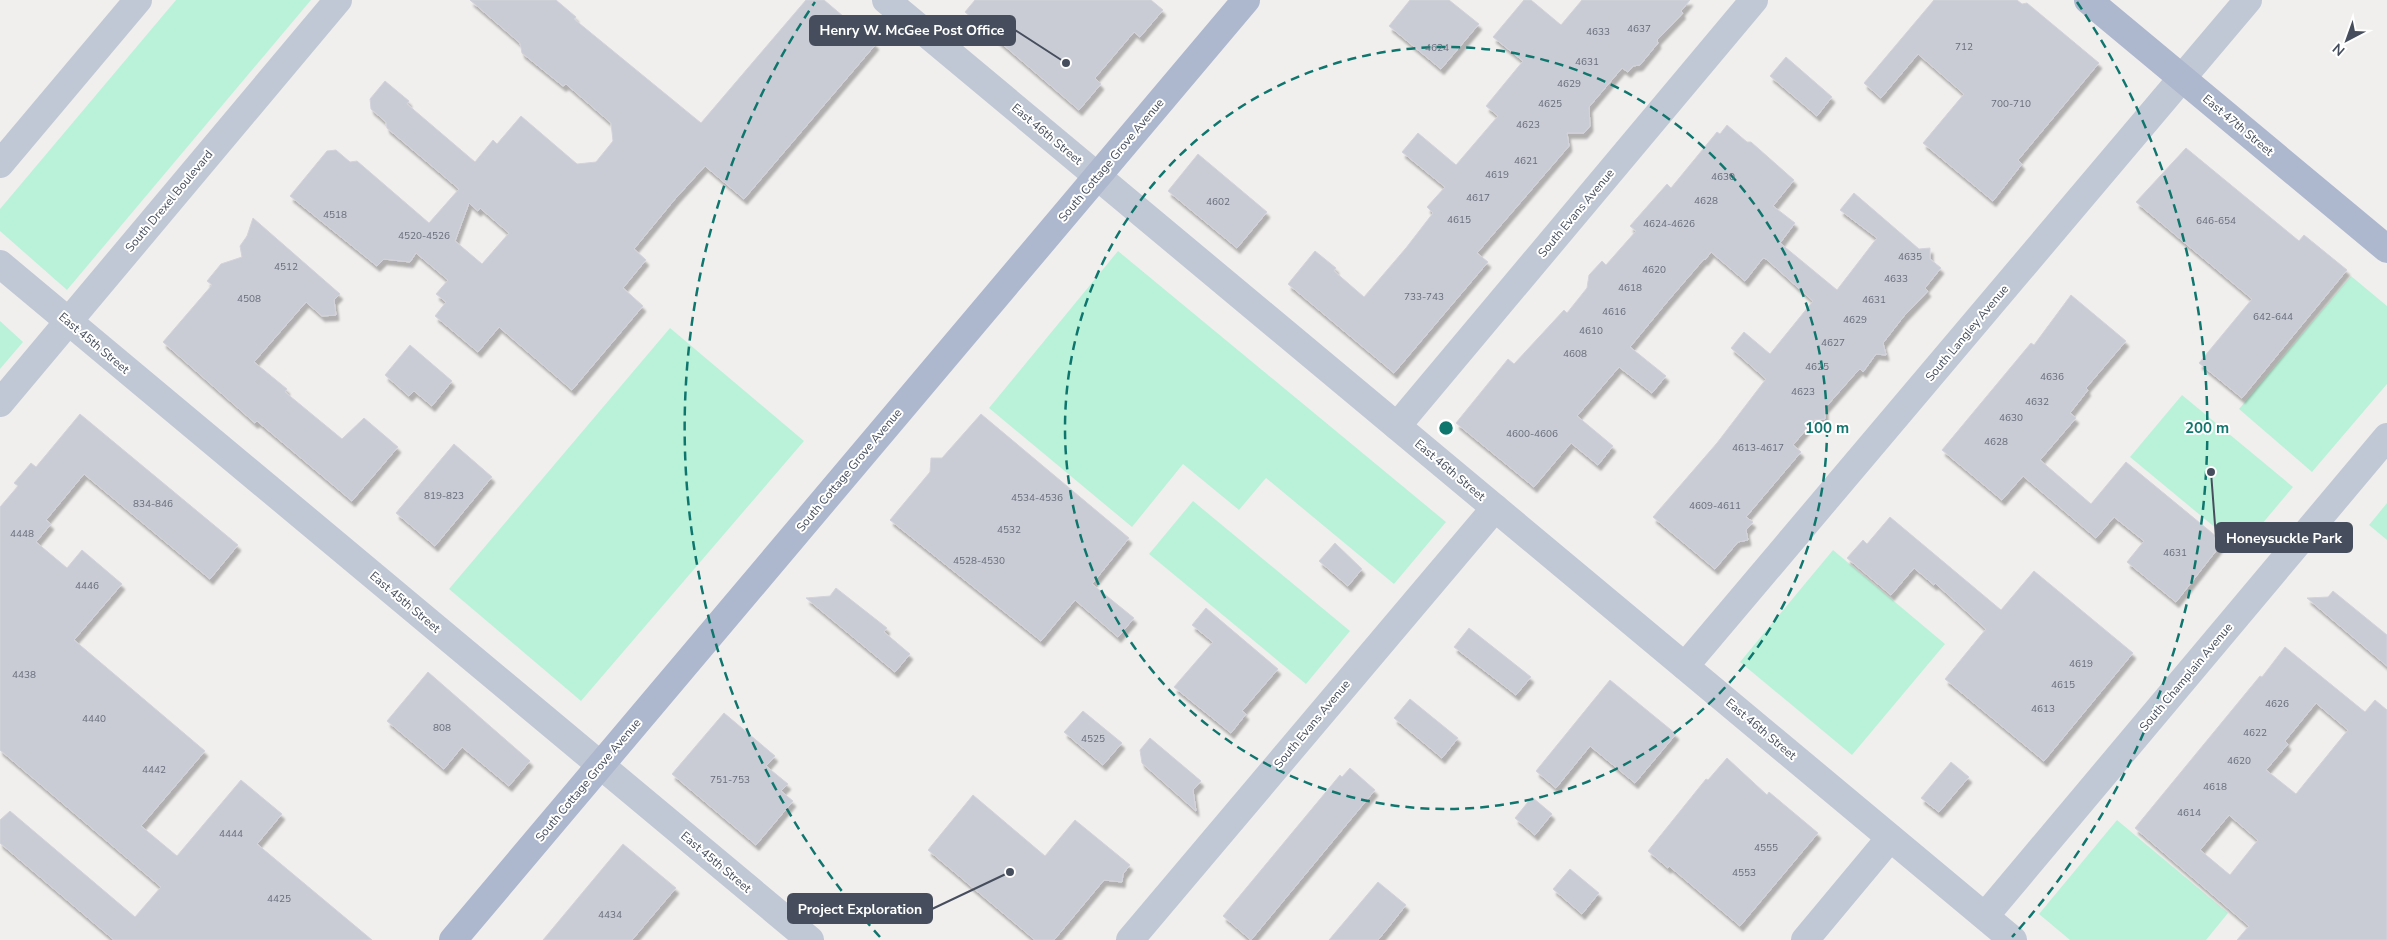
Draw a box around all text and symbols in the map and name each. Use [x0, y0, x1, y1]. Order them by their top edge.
north arrow [2322, 15, 2372, 65]
callout: Henry W. McGee Post Office [810, 16, 1015, 45]
text: Henry W. McGee Post Office [820, 21, 1005, 40]
house number: 4637 [1627, 22, 1651, 36]
house number: 4633 [1586, 25, 1610, 39]
text: N [2329, 39, 2349, 60]
house number: 712 [1955, 40, 1973, 54]
house number: 4624 [1425, 41, 1449, 55]
house number: 4631 [1575, 55, 1599, 69]
house number: 4629 [1557, 77, 1581, 91]
street label: East 47th Street [2199, 91, 2277, 160]
street label: South Cottage Grove Avenue [1055, 95, 1167, 225]
house number: 4625 [1538, 97, 1562, 111]
house number: 700-710 [1991, 97, 2031, 111]
street label: East 46th Street [1008, 100, 1086, 169]
house number: 4623 [1516, 118, 1540, 132]
street label: South Drexel Boulevard [122, 147, 216, 255]
house number: 4621 [1514, 154, 1538, 168]
street label: South Evans Avenue [1534, 165, 1618, 261]
house number: 4619 [1485, 168, 1509, 182]
house number: 4630 [1711, 170, 1735, 184]
house number: 4617 [1466, 191, 1490, 205]
house number: 4628 [1694, 194, 1718, 208]
house number: 4602 [1206, 195, 1230, 209]
house number: 4518 [323, 208, 347, 222]
house number: 4615 [1447, 213, 1471, 227]
house number: 646-654 [2196, 214, 2236, 228]
house number: 4624-4626 [1643, 217, 1695, 231]
house number: 4520-4526 [398, 229, 450, 243]
house number: 4635 [1898, 250, 1922, 264]
house number: 4512 [274, 260, 298, 274]
house number: 4620 [1642, 263, 1666, 277]
house number: 4633 [1884, 272, 1908, 286]
house number: 4618 [1618, 281, 1642, 295]
street label: South Langley Avenue [1922, 281, 2012, 385]
house number: 733-743 [1404, 290, 1444, 304]
house number: 4508 [237, 292, 261, 306]
house number: 4631 [1862, 293, 1886, 307]
house number: 4616 [1602, 305, 1626, 319]
street label: East 45th Street [55, 309, 133, 378]
house number: 642-644 [2253, 310, 2293, 324]
house number: 4629 [1843, 313, 1867, 327]
house number: 4610 [1579, 324, 1603, 338]
house number: 4627 [1821, 336, 1845, 350]
house number: 4608 [1563, 347, 1587, 361]
house number: 4625 [1805, 360, 1829, 374]
house number: 4636 [2040, 370, 2064, 384]
house number: 4623 [1791, 385, 1815, 399]
house number: 4632 [2025, 395, 2049, 409]
street label: South Cottage Grove Avenue [793, 405, 905, 535]
house number: 4630 [1999, 411, 2023, 425]
text: 100 m [1805, 418, 1849, 438]
text: 200 m [2185, 418, 2229, 438]
centre of rings [1437, 419, 1455, 437]
house number: 4600-4606 [1506, 427, 1558, 441]
house number: 4628 [1984, 435, 2008, 449]
street label: East 46th Street [1411, 436, 1489, 505]
house number: 4613-4617 [1732, 441, 1784, 455]
house number: 819-823 [424, 489, 464, 503]
house number: 4534-4536 [1011, 491, 1063, 505]
house number: 834-846 [133, 497, 173, 511]
house number: 4609-4611 [1689, 499, 1741, 513]
house number: 4532 [997, 523, 1021, 537]
callout: Honeysuckle Park [2216, 523, 2352, 552]
house number: 4448 [10, 527, 34, 541]
text: Honeysuckle Park [2226, 529, 2343, 548]
house number: 4631 [2163, 546, 2187, 560]
house number: 4528-4530 [953, 554, 1005, 568]
street label: East 45th Street [366, 568, 444, 637]
house number: 4446 [75, 579, 99, 593]
street label: South Champlain Avenue [2136, 619, 2236, 735]
house number: 4619 [2069, 657, 2093, 671]
house number: 4438 [12, 668, 36, 682]
street label: South Evans Avenue [1270, 676, 1354, 772]
house number: 4615 [2051, 678, 2075, 692]
street label: East 46th Street [1722, 695, 1800, 764]
house number: 4626 [2265, 697, 2289, 711]
house number: 4613 [2031, 702, 2055, 716]
house number: 4440 [82, 712, 106, 726]
street label: South Cottage Grove Avenue [532, 715, 644, 845]
house number: 808 [433, 721, 451, 735]
house number: 4622 [2243, 726, 2267, 740]
house number: 4525 [1081, 732, 1105, 746]
house number: 4620 [2227, 754, 2251, 768]
house number: 4442 [142, 763, 166, 777]
house number: 751-753 [710, 773, 750, 787]
house number: 4618 [2203, 780, 2227, 794]
house number: 4614 [2177, 806, 2201, 820]
house number: 4444 [219, 827, 243, 841]
street label: East 45th Street [677, 828, 755, 897]
house number: 4555 [1754, 841, 1778, 855]
house number: 4553 [1732, 866, 1756, 880]
house number: 4425 [267, 892, 291, 906]
callout: Project Exploration [788, 894, 932, 923]
text: Project Exploration [798, 900, 922, 919]
house number: 4434 [598, 908, 622, 922]

